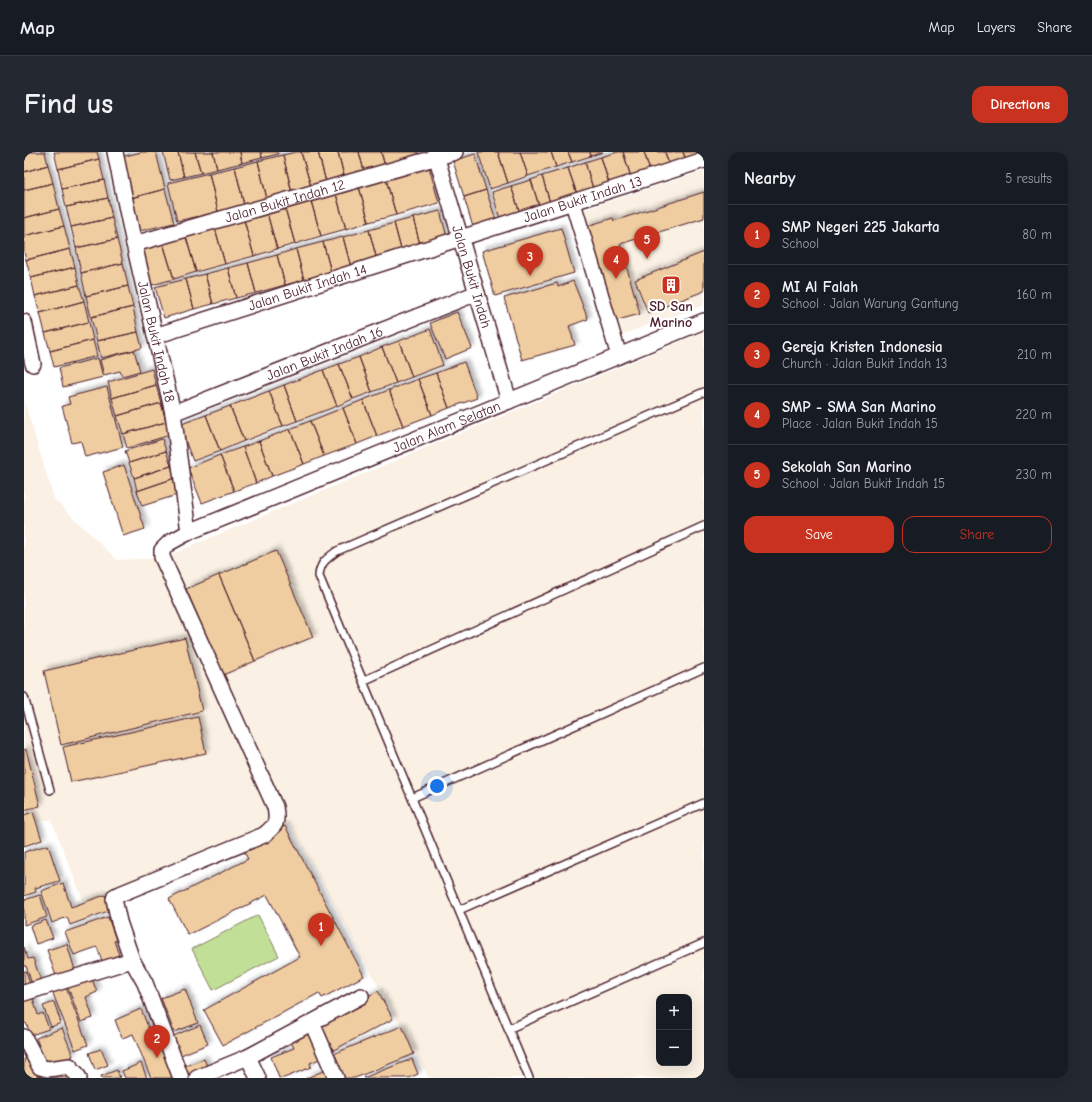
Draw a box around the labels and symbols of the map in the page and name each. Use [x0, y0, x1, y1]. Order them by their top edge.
street label: Jalan Bukit Indah 13 [521, 172, 644, 226]
street label: Jalan Bukit Indah 12 [223, 176, 347, 226]
street label: Jalan Bukit Indah [448, 223, 495, 330]
pin: 5 [634, 226, 660, 259]
pin: 3 [517, 243, 543, 276]
pin: 4 [603, 246, 629, 279]
street label: Jalan Bukit Indah 14 [246, 261, 369, 315]
building icon: SD San Marino [660, 274, 682, 296]
street label: Jalan Bukit Indah 18 [134, 279, 178, 404]
place label: SD San Marino [649, 298, 693, 331]
street label: Jalan Bukit Indah 16 [264, 323, 386, 384]
street label: Jalan Alam Selatan [390, 397, 503, 457]
your location [427, 776, 447, 796]
pin: 1 [308, 913, 334, 946]
pin: 2 [144, 1025, 170, 1058]

